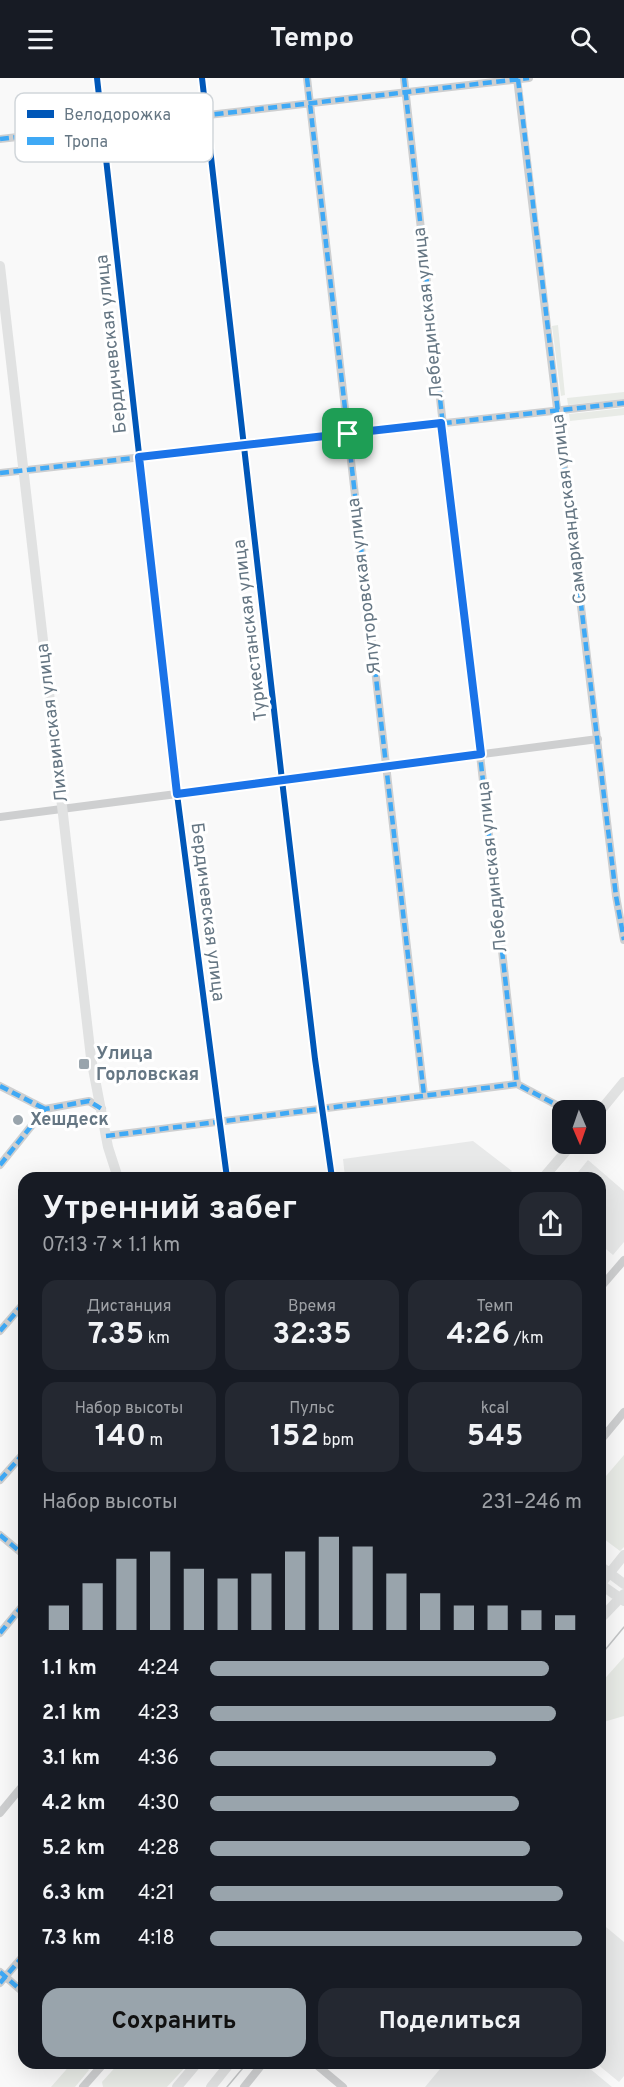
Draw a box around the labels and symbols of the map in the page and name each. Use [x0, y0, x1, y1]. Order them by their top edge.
legend [15, 93, 213, 162]
text: Велодорожка [64, 106, 171, 126]
text: Тропа [64, 133, 108, 153]
street label: Лебединская улица [409, 226, 449, 400]
street label: Бердичевская улица [91, 253, 133, 435]
pin [322, 408, 373, 459]
street label: Самаркандская улица [547, 413, 593, 605]
street label: Ялуторовская улица [343, 496, 387, 676]
street label: Туркестанская улица [228, 538, 274, 722]
street label: Лихвинская улица [32, 642, 74, 804]
street label: Лебединская улица [473, 780, 513, 954]
street label: Бердичевская улица [185, 821, 229, 1003]
place label: Улица Горловская [96, 1043, 199, 1087]
marker: Улица Горловская [77, 1057, 91, 1071]
north arrow [552, 1100, 606, 1154]
place label: Хешдеск [30, 1109, 109, 1132]
marker: Хешдеск [11, 1113, 25, 1127]

